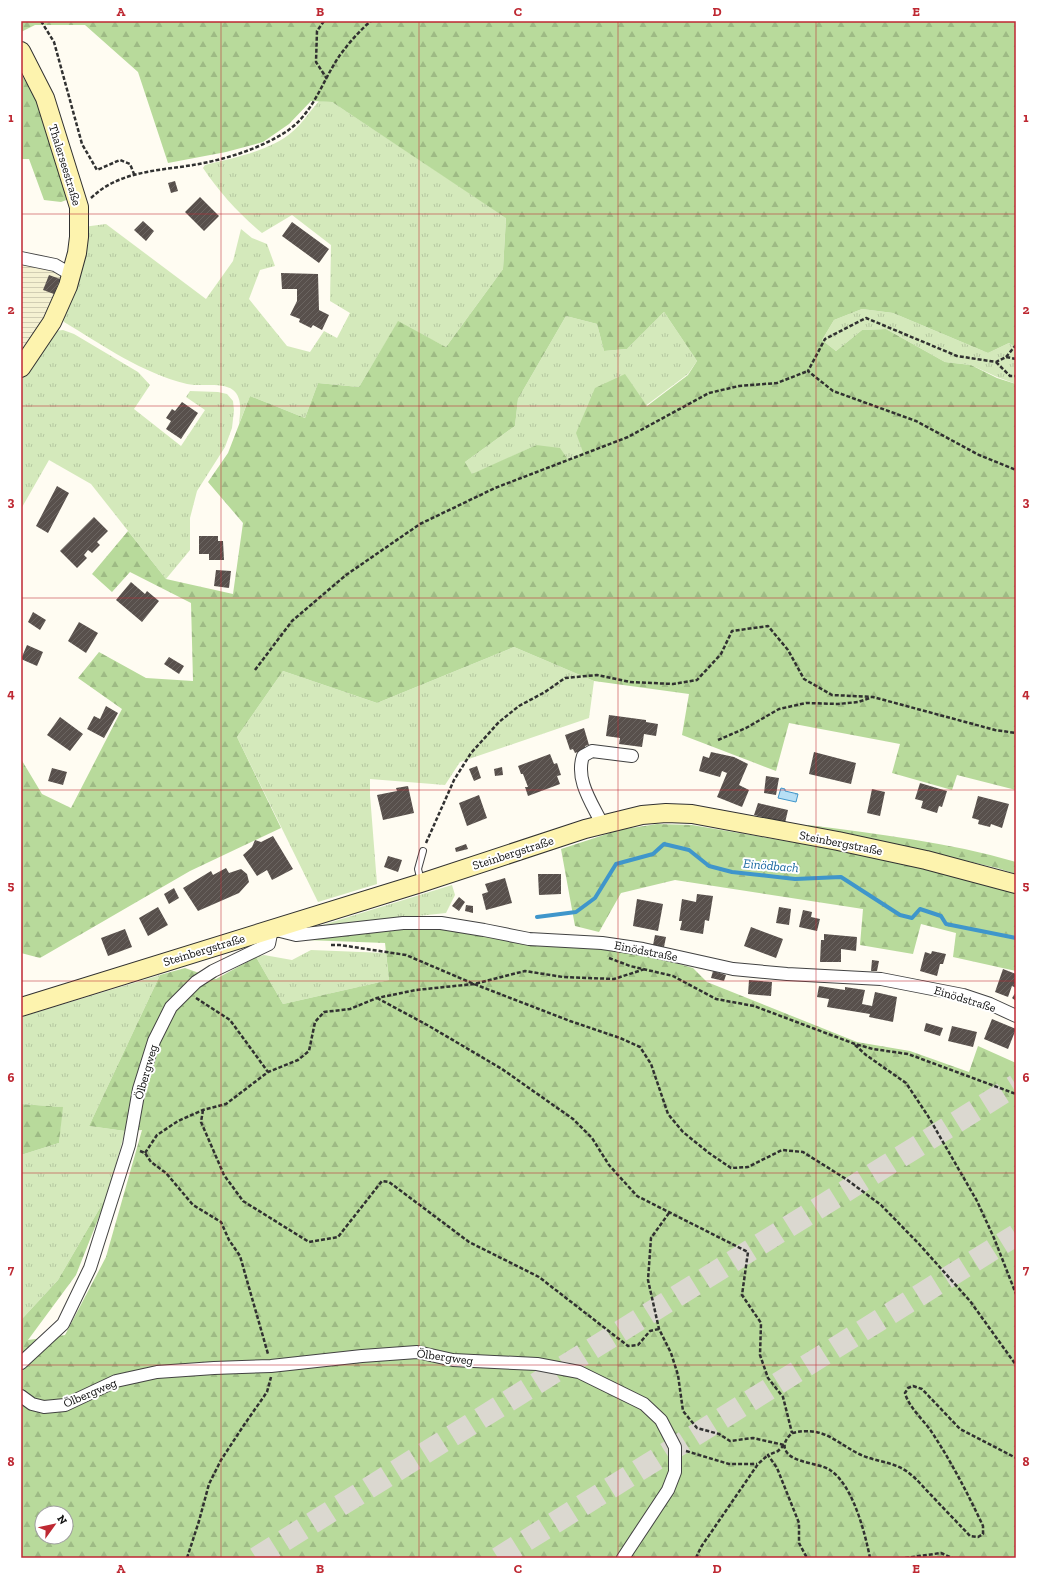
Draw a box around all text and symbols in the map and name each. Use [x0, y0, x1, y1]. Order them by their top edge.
text: A [117, 4, 126, 19]
text: B [316, 4, 324, 19]
text: C [514, 4, 522, 19]
text: D [712, 4, 722, 19]
text: E [912, 4, 920, 19]
text: 1 [8, 110, 14, 125]
text: 1 [1023, 110, 1029, 125]
street label: Thalerseestraße [46, 123, 84, 208]
text: 2 [8, 302, 15, 317]
text: 2 [1023, 302, 1030, 317]
text: 3 [8, 494, 15, 509]
text: 3 [1023, 494, 1030, 509]
text: 4 [7, 686, 15, 701]
text: 4 [1022, 686, 1030, 701]
street label: Steinbergstraße [798, 828, 884, 858]
street label: Steinbergstraße [471, 833, 556, 873]
water label: Einödbach [742, 856, 800, 875]
text: 5 [8, 878, 15, 893]
text: 5 [1023, 878, 1030, 893]
street label: Steinbergstraße [162, 931, 247, 969]
street label: Einödstraße [613, 938, 679, 964]
street label: Einödstraße [932, 983, 998, 1015]
street label: Ölbergweg [131, 1042, 161, 1101]
text: 6 [8, 1070, 15, 1085]
text: 6 [1023, 1070, 1030, 1085]
text: 7 [8, 1262, 15, 1277]
text: 7 [1023, 1262, 1030, 1277]
street label: Ölbergweg [416, 1346, 474, 1368]
street label: Ölbergweg [61, 1375, 119, 1411]
text: 8 [7, 1454, 15, 1469]
text: 8 [1022, 1454, 1030, 1469]
north arrow [34, 1505, 74, 1545]
text: N [54, 1513, 70, 1527]
text: A [117, 1561, 126, 1576]
text: B [316, 1561, 324, 1576]
text: C [514, 1561, 522, 1576]
text: D [712, 1561, 722, 1576]
text: E [912, 1561, 920, 1576]

